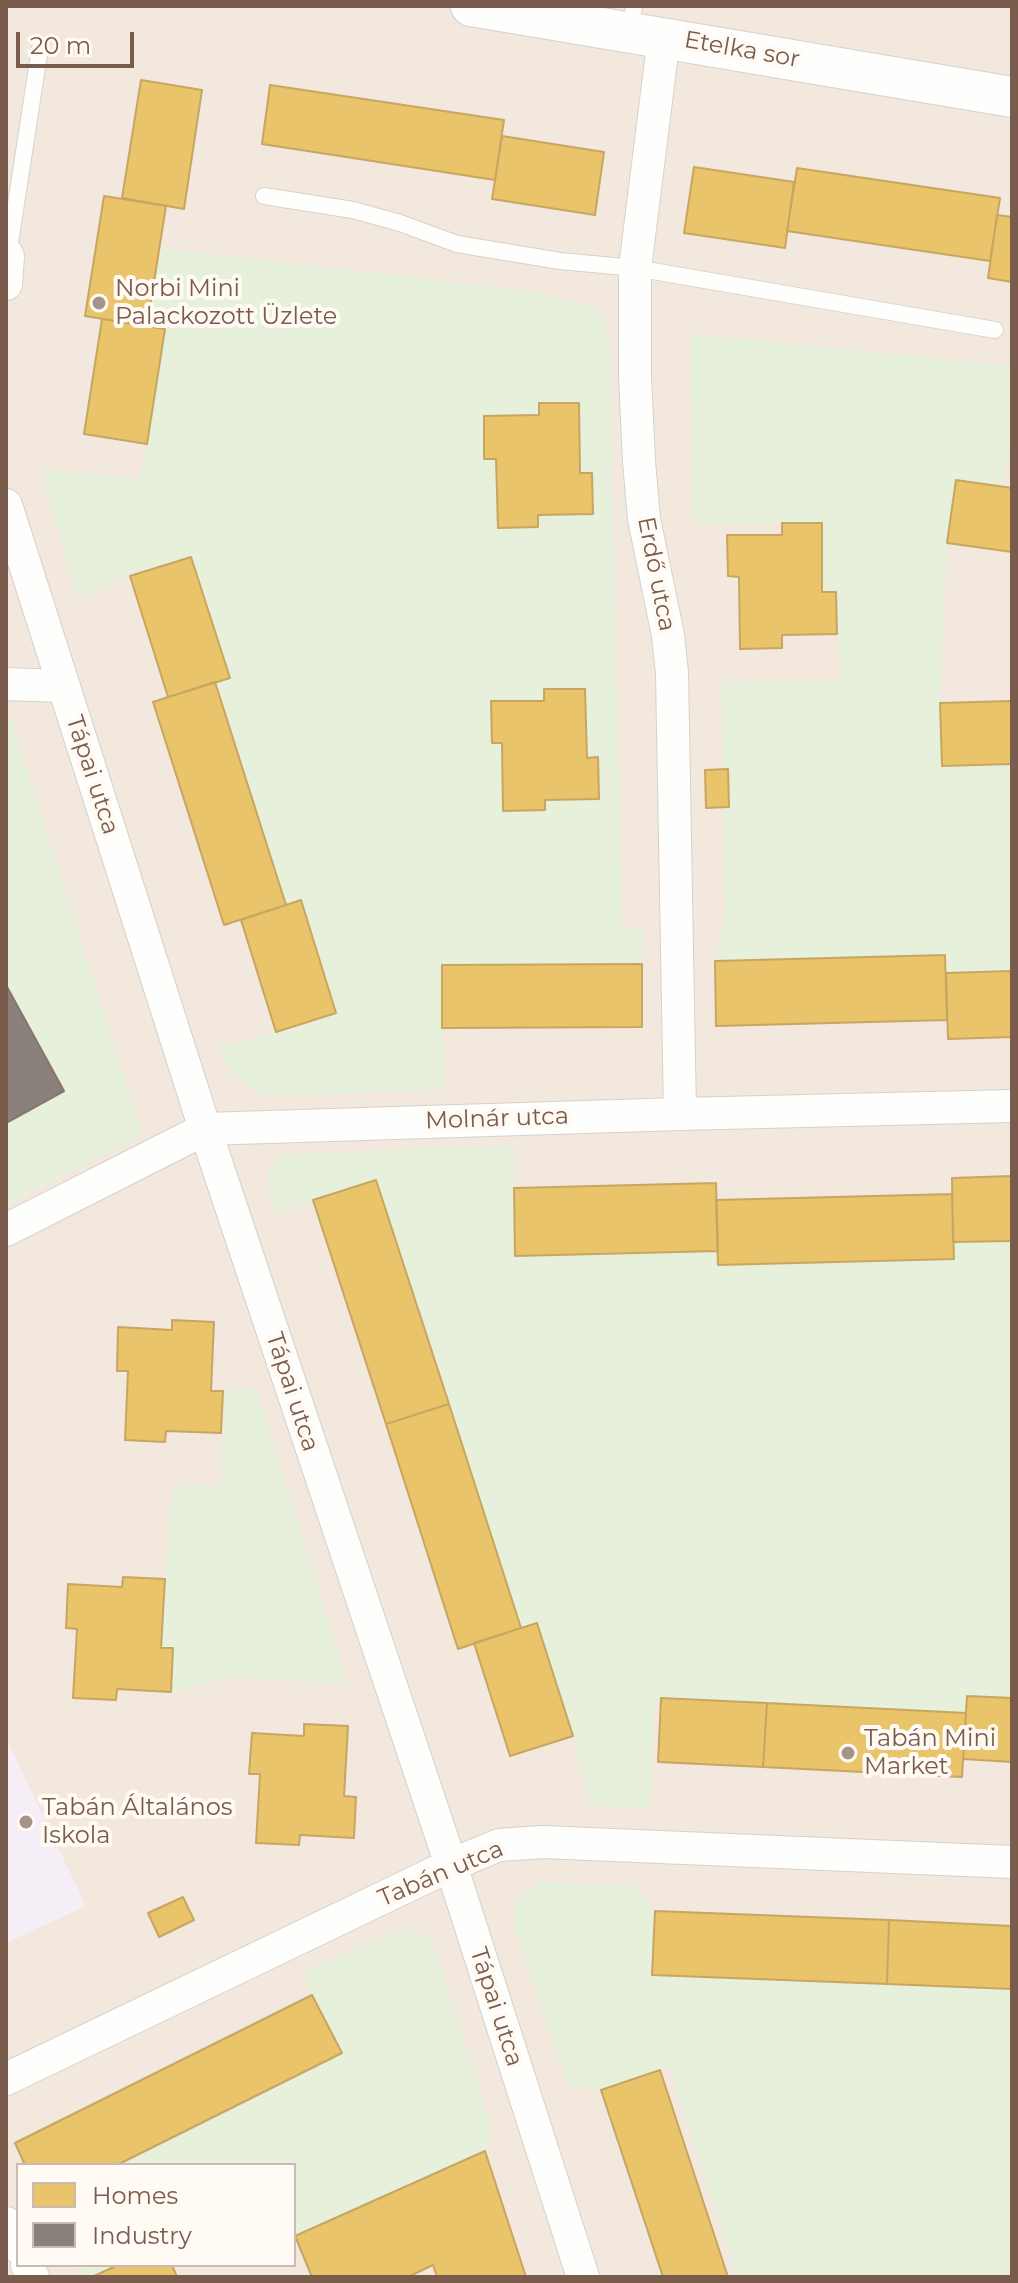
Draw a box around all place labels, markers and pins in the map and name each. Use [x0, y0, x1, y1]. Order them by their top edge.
place label: Norbi Mini Palackozott Üzlete [115, 275, 337, 331]
marker: Norbi Mini Palackozott Üzlete [90, 294, 108, 312]
place label: Tabán Mini Market [864, 1725, 996, 1781]
marker: Tabán Mini Market [839, 1744, 857, 1762]
place label: Tabán Általános Iskola [42, 1794, 233, 1850]
marker: Tabán Általános Iskola [17, 1813, 35, 1831]

